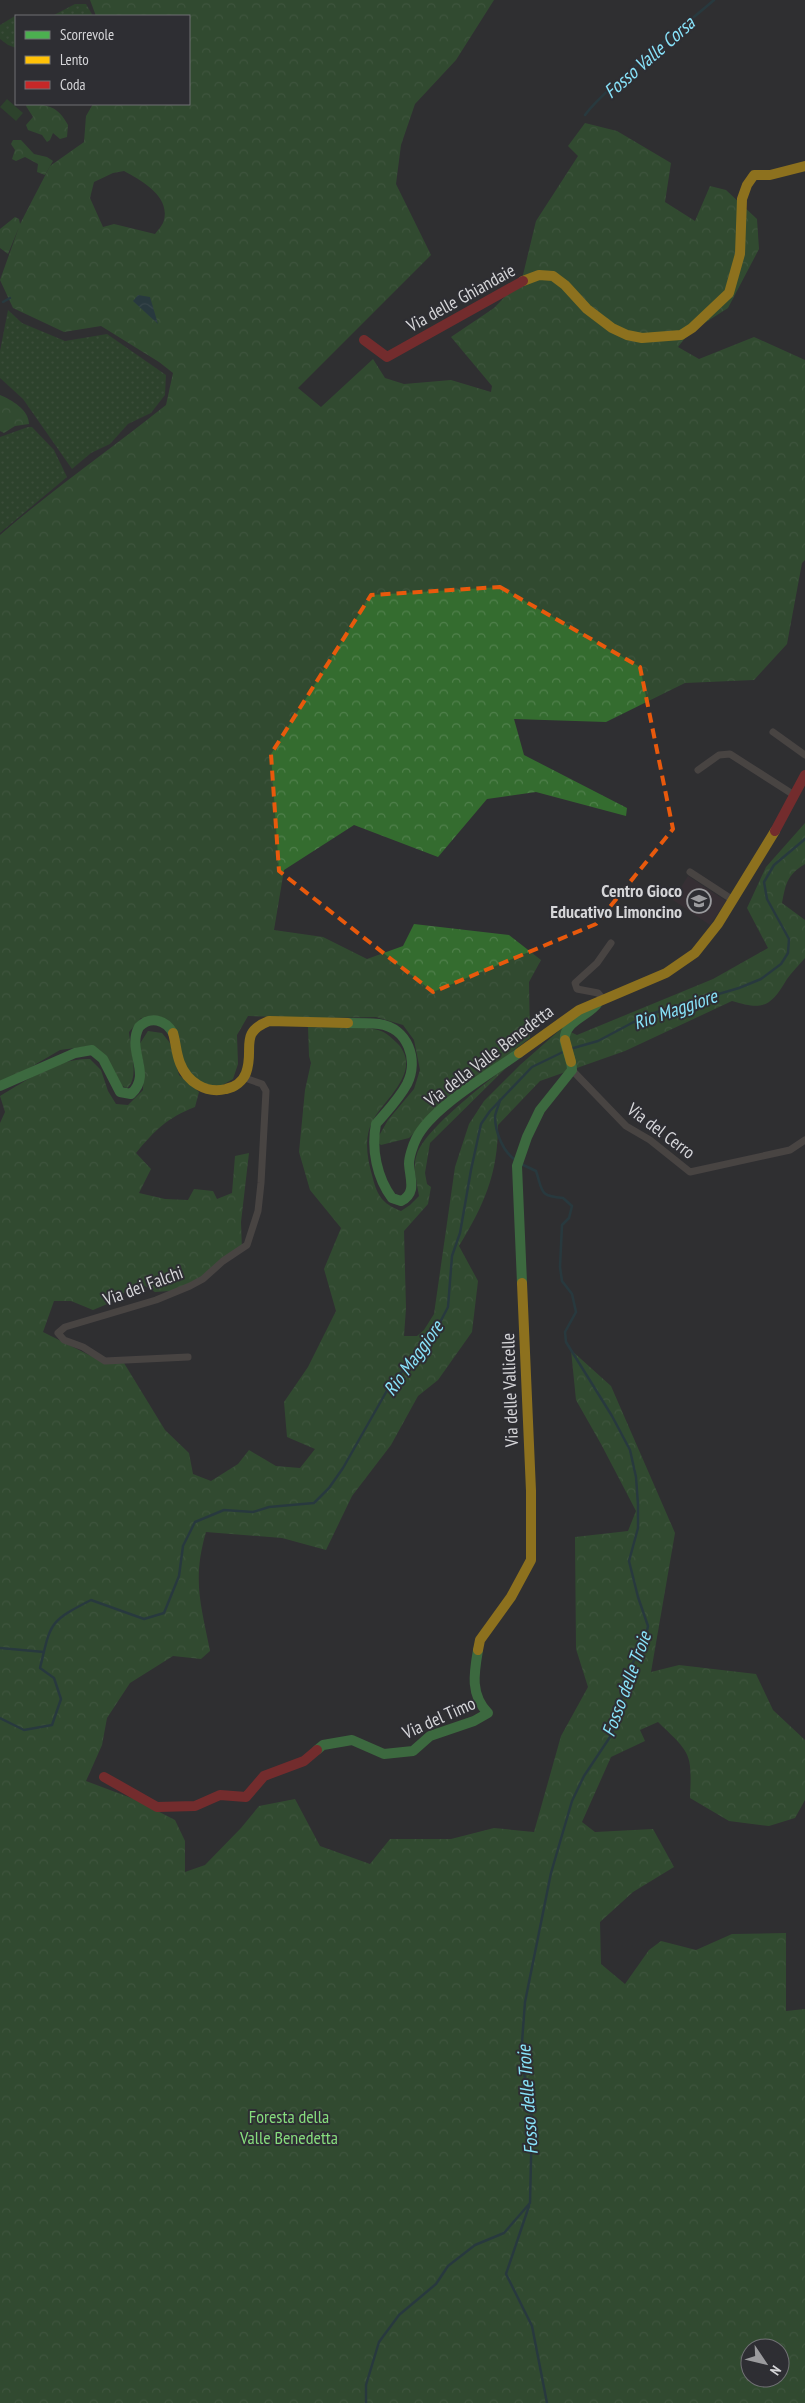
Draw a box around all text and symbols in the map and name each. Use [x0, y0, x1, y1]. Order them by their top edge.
water label: Fosso Valle Corsa [599, 10, 700, 103]
legend [15, 15, 190, 105]
text: Scorrevole [60, 25, 114, 44]
text: Lento [60, 50, 89, 69]
text: Coda [60, 75, 85, 94]
street label: Via delle Ghiandaie [402, 258, 519, 337]
place label: Centro Gioco Educativo Limoncino [550, 879, 682, 923]
school or university icon: Centro Gioco Educativo Limoncino [686, 888, 712, 914]
water label: Rio Maggiore [630, 983, 721, 1035]
street label: Via della Valle Benedetta [419, 1000, 558, 1112]
street label: Via del Cerro [622, 1097, 700, 1164]
street label: Via dei Falchi [99, 1260, 186, 1311]
water label: Rio Maggiore [378, 1315, 449, 1400]
street label: Via delle Vallicelle [496, 1333, 523, 1448]
water label: Fosso delle Troie [596, 1627, 656, 1740]
street label: Via del Timo [398, 1691, 479, 1744]
water label: Fosso delle Troie [511, 2043, 543, 2156]
park label: Foresta della Valle Benedetta [239, 2105, 338, 2149]
north arrow [740, 2338, 790, 2388]
text: N [766, 2362, 785, 2379]

